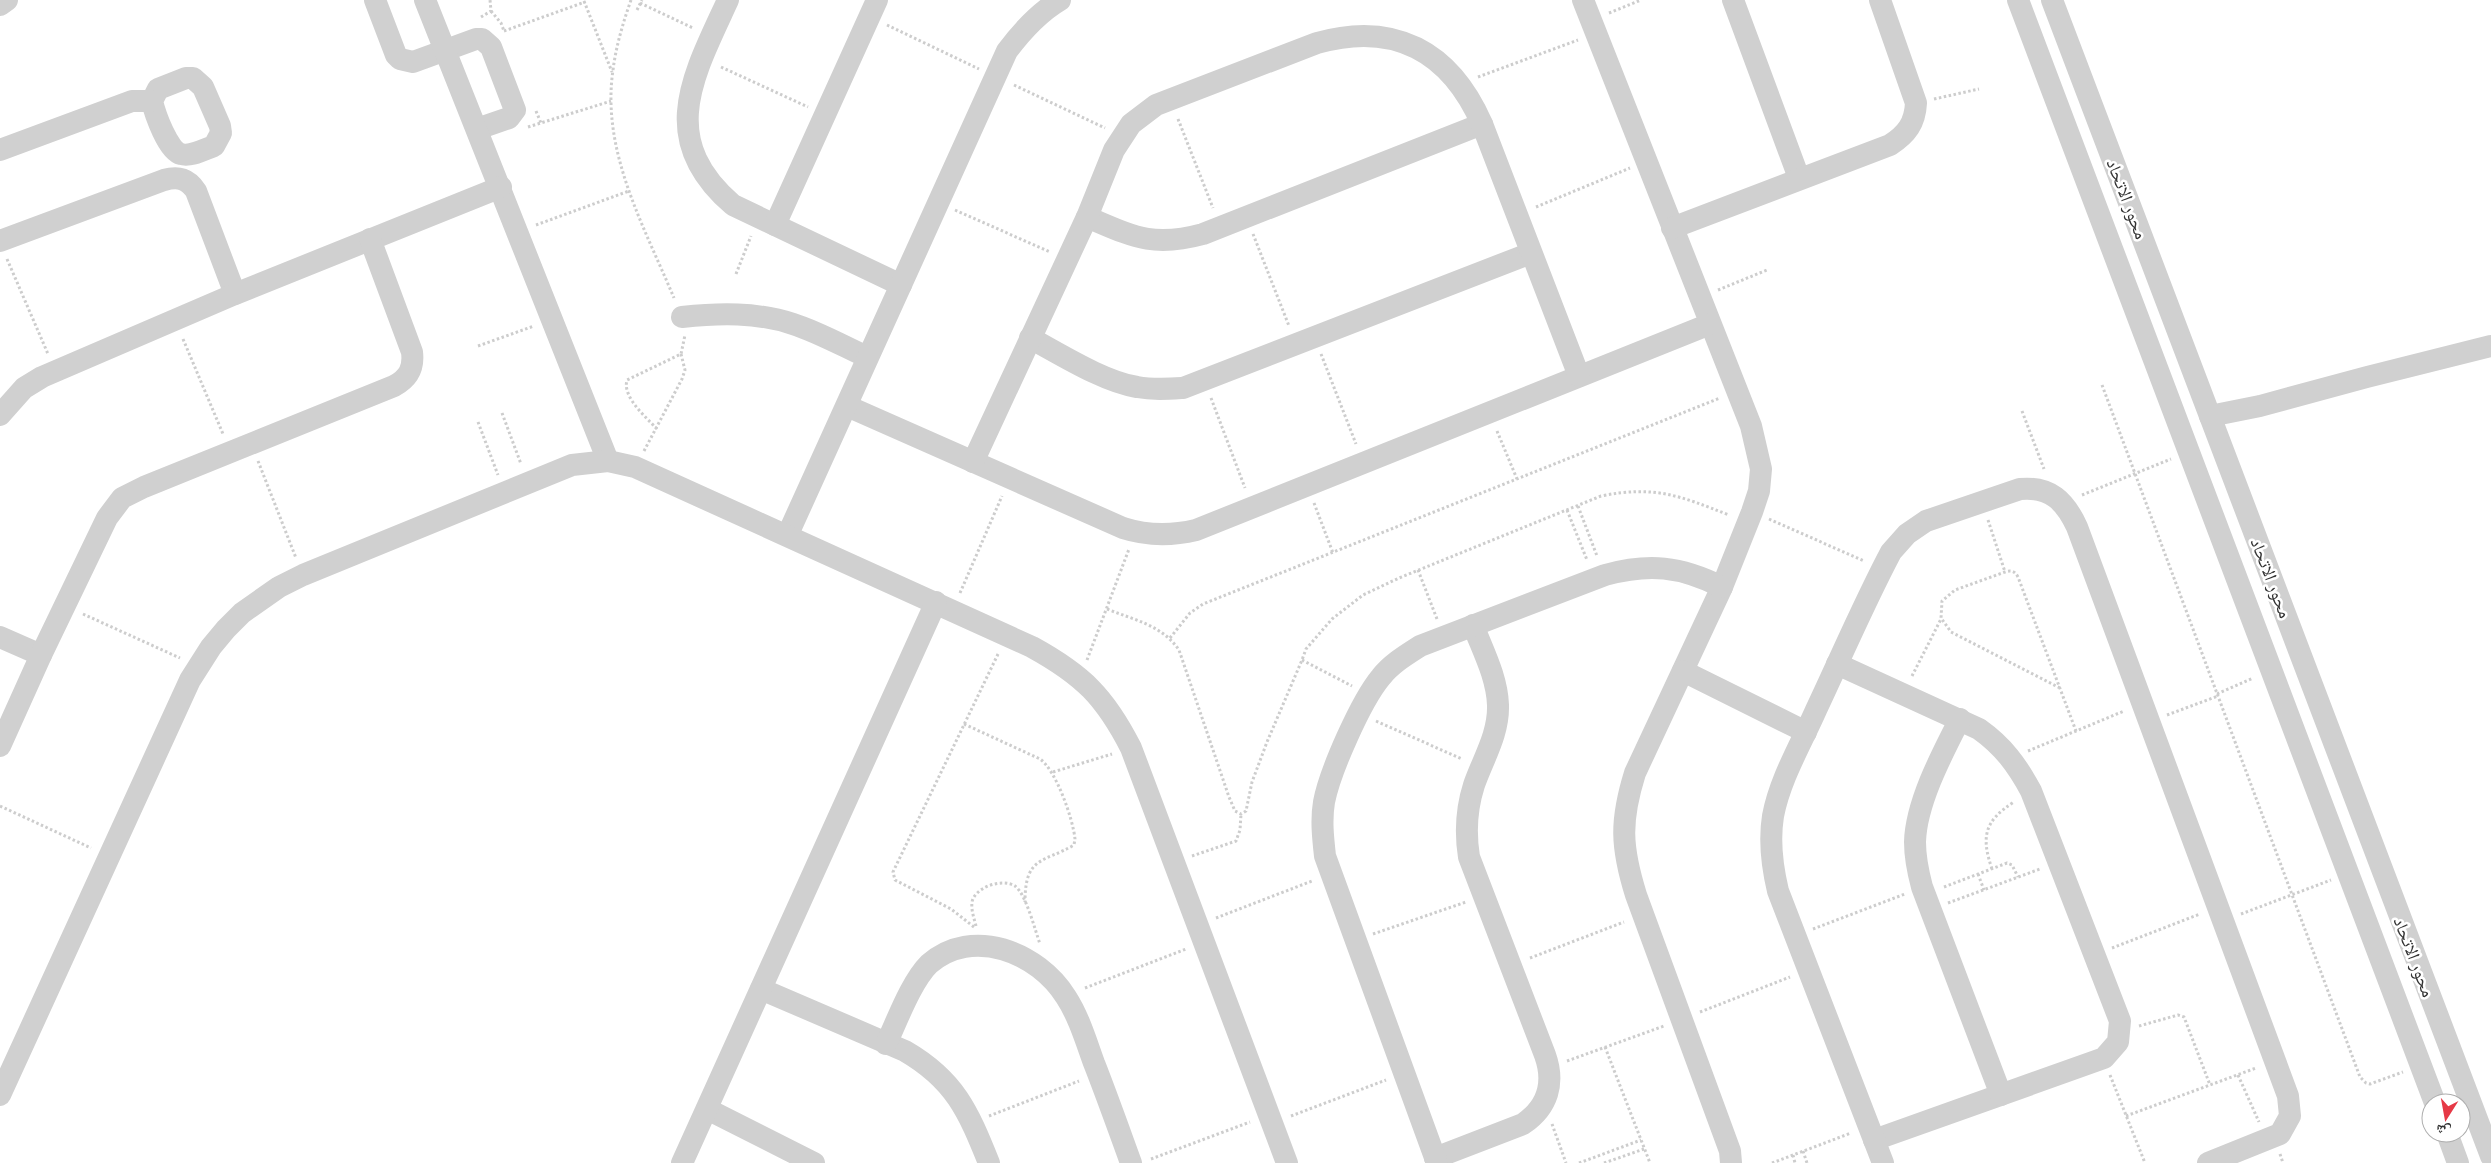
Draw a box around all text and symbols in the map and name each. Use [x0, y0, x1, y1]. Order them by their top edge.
street label: محور الاتحاد [2101, 155, 2153, 243]
street label: محور الاتحاد [2245, 534, 2297, 622]
street label: محور الاتحاد [2388, 913, 2440, 1001]
north arrow [2421, 1093, 2471, 1143]
text: ش [2434, 1120, 2453, 1141]

